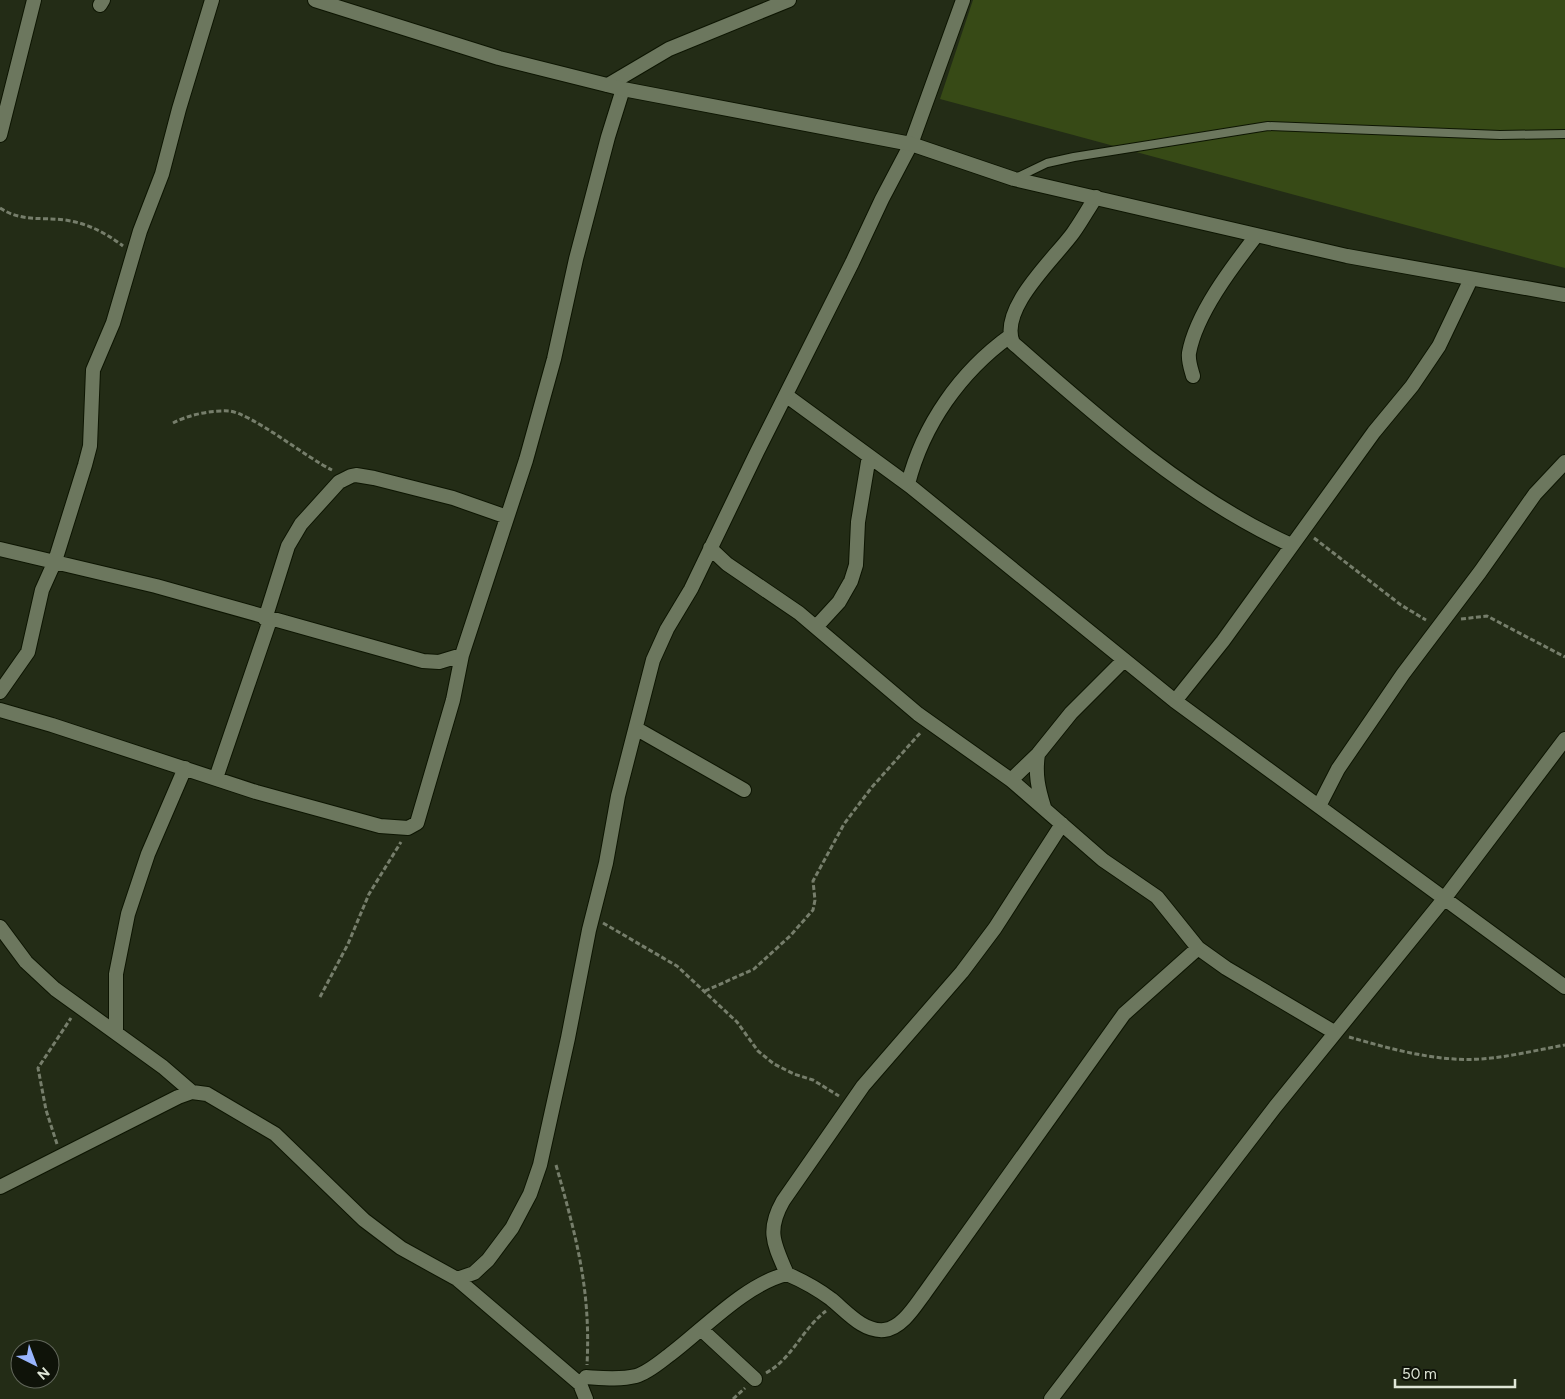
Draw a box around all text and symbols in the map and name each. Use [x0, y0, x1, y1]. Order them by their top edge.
north arrow [10, 1339, 60, 1389]
scale bar [1395, 1356, 1515, 1388]
text: N [34, 1363, 53, 1383]
text: 50 m [1402, 1365, 1437, 1383]

